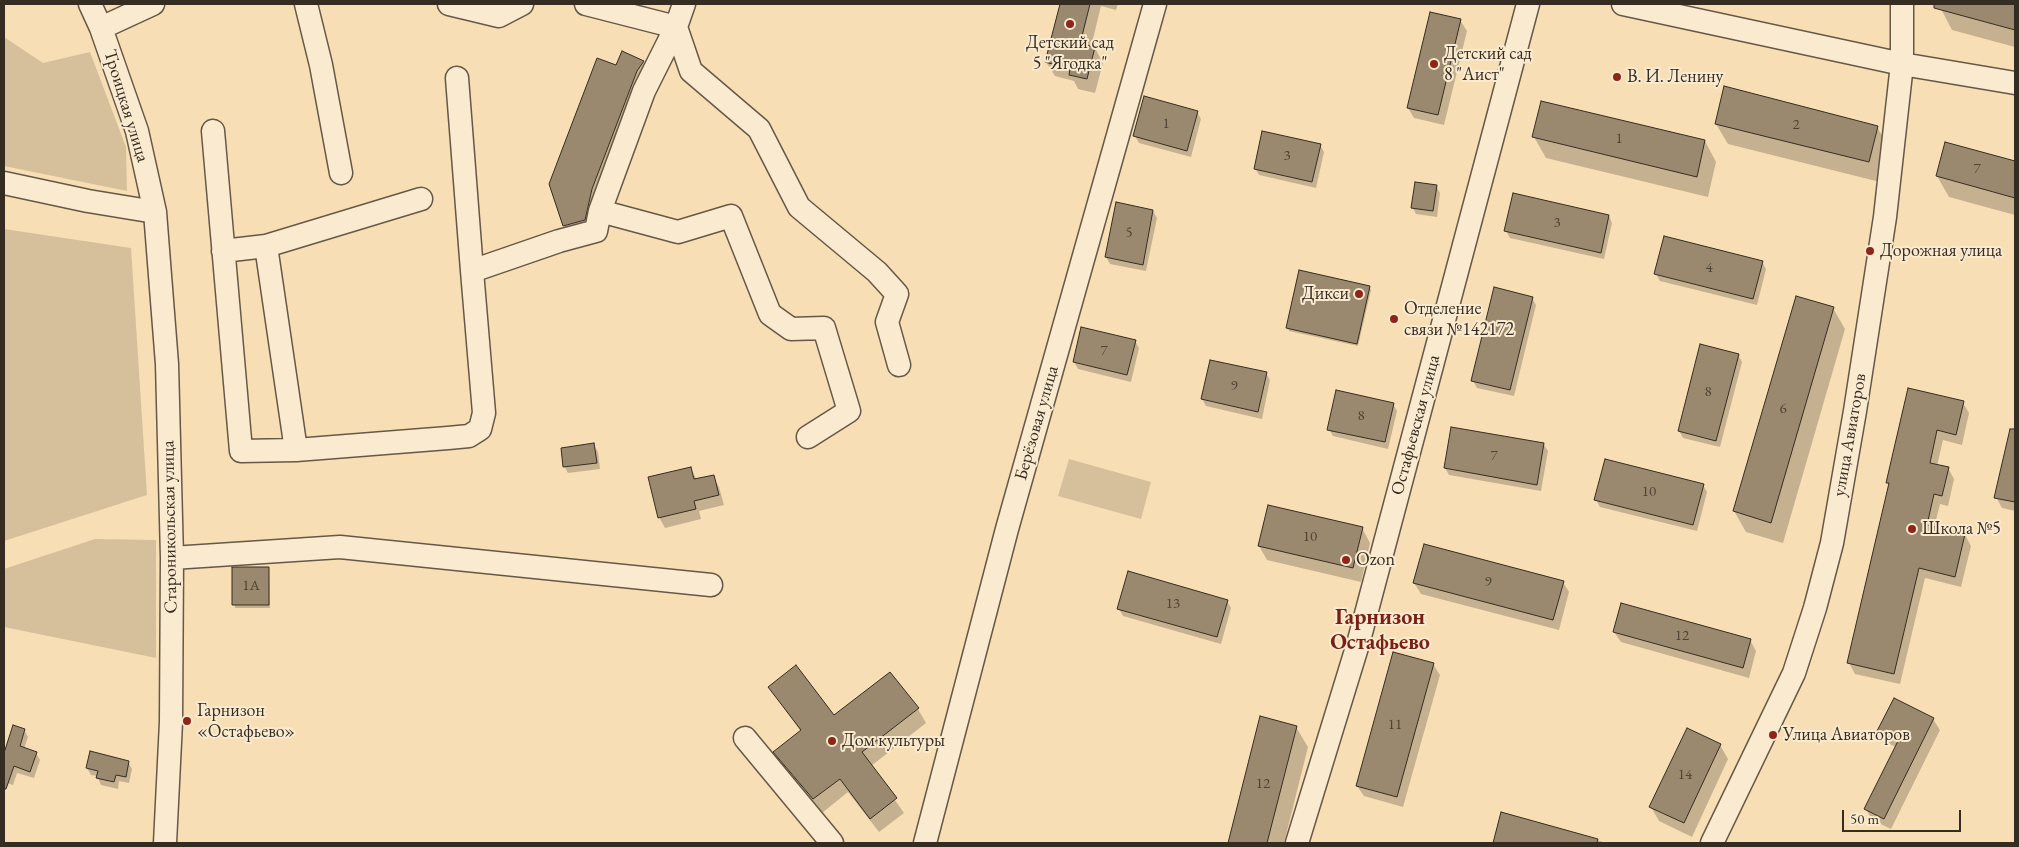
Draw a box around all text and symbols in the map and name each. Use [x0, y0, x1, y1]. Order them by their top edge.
marker: Детский сад 5 "Ягодка" [1064, 18, 1076, 30]
place label: Детский сад 5 "Ягодка" [1026, 32, 1114, 74]
place label: Детский сад 8 "Аист" [1444, 43, 1532, 86]
street label: Троицкая улица [99, 47, 153, 165]
marker: Детский сад 8 "Аист" [1428, 58, 1440, 70]
place label: В. И. Ленину [1627, 66, 1723, 88]
marker: В. И. Ленину [1611, 71, 1623, 83]
house number: 1 [1162, 115, 1170, 133]
house number: 2 [1792, 116, 1800, 134]
house number: 1 [1615, 130, 1623, 148]
house number: 3 [1283, 147, 1291, 165]
house number: 7 [1973, 160, 1981, 178]
house number: 3 [1553, 214, 1561, 232]
house number: 5 [1125, 224, 1133, 242]
place label: Дорожная улица [1880, 240, 2002, 262]
marker: Дорожная улица [1864, 245, 1876, 257]
house number: 4 [1705, 259, 1713, 277]
place label: Дикси [1302, 283, 1349, 305]
marker: Дикси [1353, 288, 1365, 300]
place label: Отделение связи №142172 [1404, 298, 1514, 340]
marker: Отделение связи №142172 [1388, 313, 1400, 325]
house number: 7 [1100, 342, 1108, 360]
street label: Остафьевская улица [1387, 353, 1445, 497]
street label: Берёзовая улица [1010, 363, 1064, 483]
street label: улица Авиаторов [1829, 372, 1871, 498]
house number: 9 [1230, 377, 1238, 395]
house number: 8 [1704, 383, 1712, 401]
house number: 6 [1779, 400, 1787, 418]
house number: 8 [1357, 407, 1365, 425]
street label: Староникольская улица [158, 440, 182, 614]
house number: 7 [1490, 447, 1498, 465]
house number: 10 [1642, 483, 1656, 501]
place label: Школа №5 [1922, 518, 2001, 540]
marker: Школа №5 [1906, 523, 1918, 535]
house number: 10 [1303, 528, 1317, 546]
place label: Ozon [1356, 549, 1395, 571]
marker: Ozon [1340, 554, 1352, 566]
house number: 9 [1484, 573, 1492, 591]
house number: 1А [242, 577, 260, 595]
house number: 13 [1166, 595, 1180, 613]
district label: Гарнизон Остафьево [1330, 605, 1430, 656]
house number: 12 [1675, 627, 1689, 645]
place label: Гарнизон «Остафьево» [197, 700, 295, 742]
marker: Гарнизон «Остафьево» [181, 715, 193, 727]
house number: 11 [1388, 716, 1402, 734]
place label: Улица Авиаторов [1783, 724, 1910, 746]
marker: Улица Авиаторов [1767, 729, 1779, 741]
place label: Дом культуры [842, 730, 945, 752]
marker: Дом культуры [826, 735, 838, 747]
house number: 14 [1678, 766, 1692, 784]
house number: 12 [1256, 775, 1270, 793]
scale bar [1844, 800, 1963, 832]
text: 50 m [1850, 809, 1879, 828]

